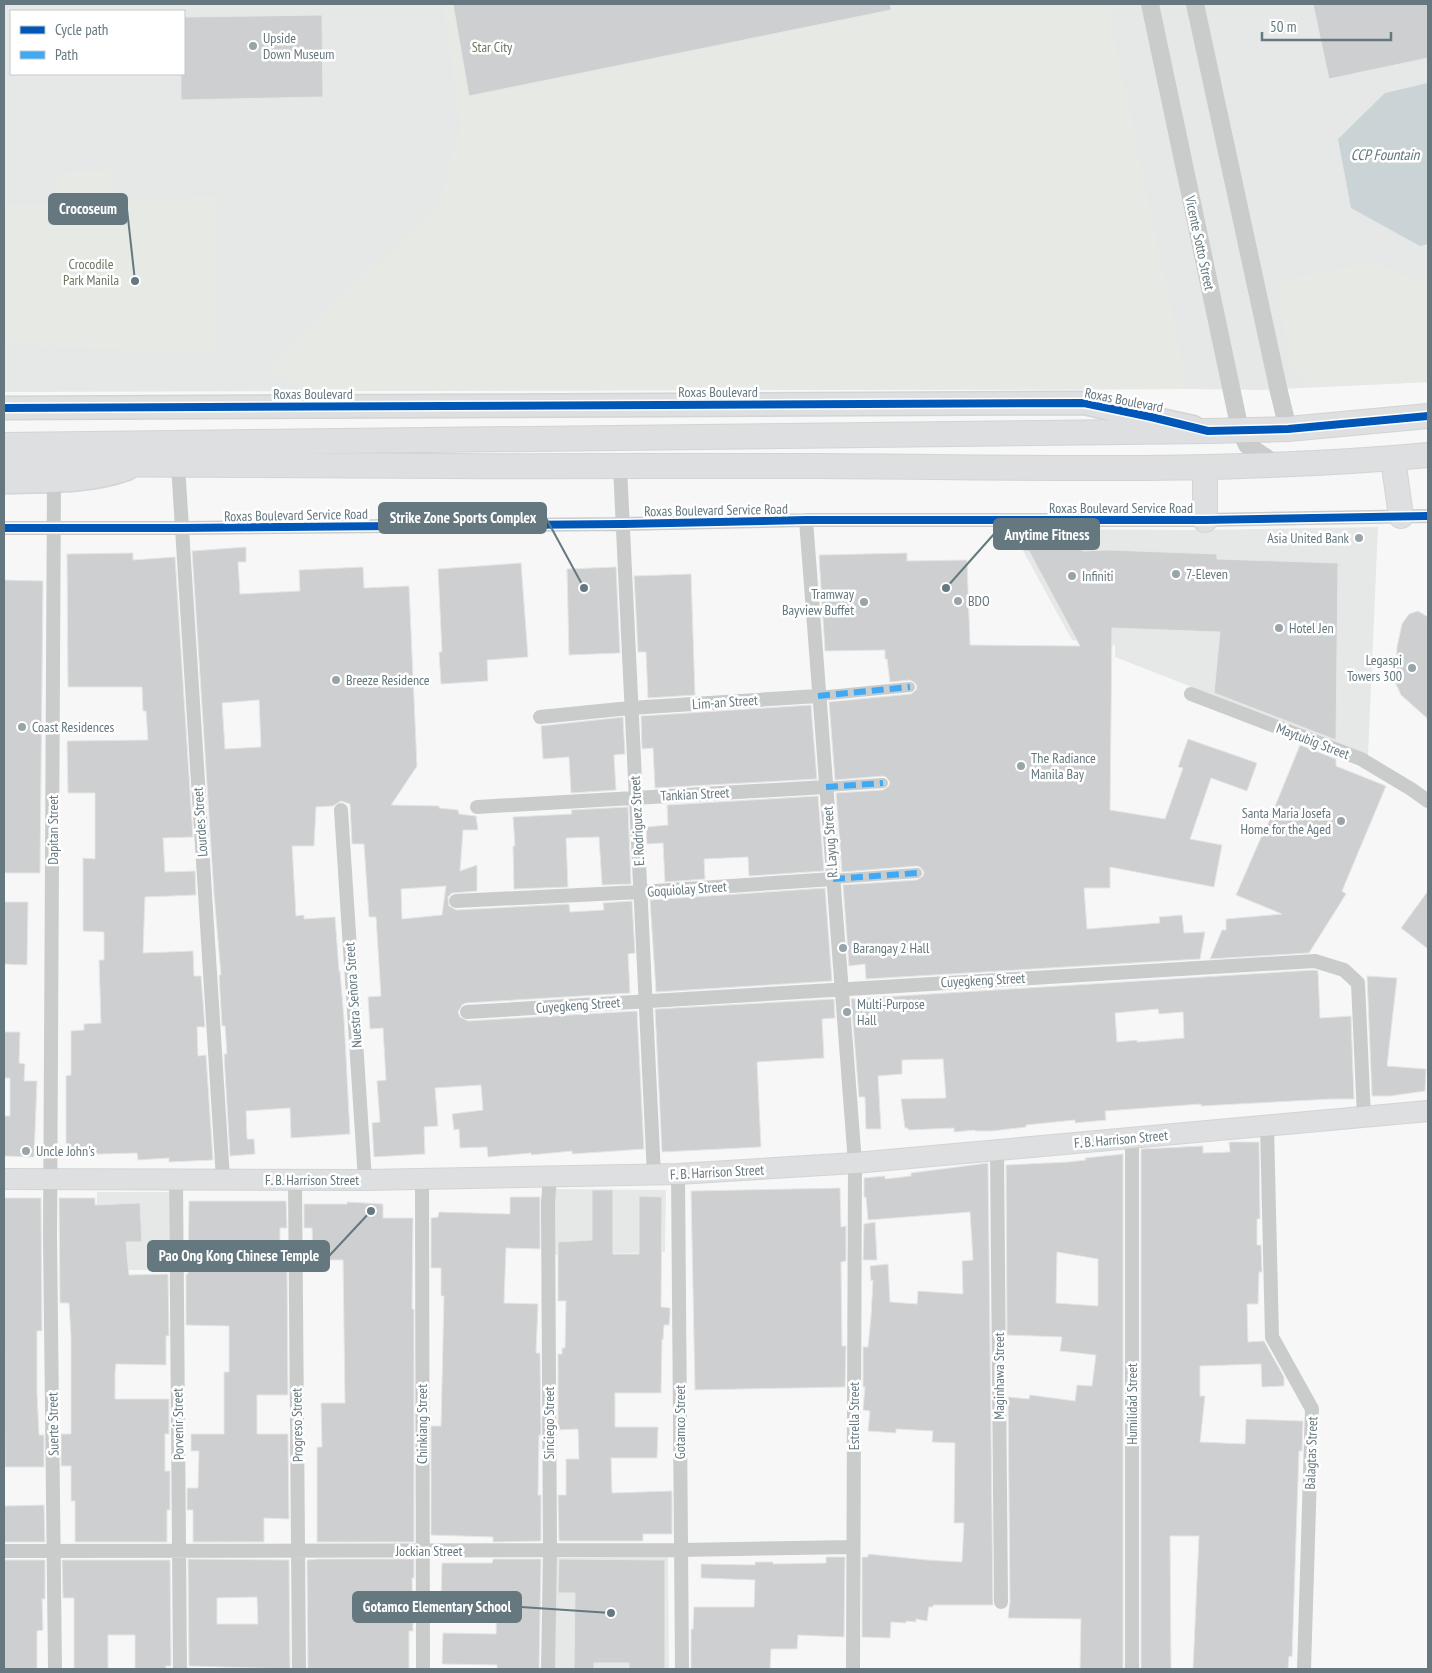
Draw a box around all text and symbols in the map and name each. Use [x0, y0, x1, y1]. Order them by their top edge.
legend [10, 10, 185, 75]
scale bar [1262, 10, 1391, 42]
text: 50 m [1270, 17, 1296, 36]
text: Cycle path [55, 20, 108, 39]
place label: Upside Down Museum [263, 29, 334, 63]
park label: Star City [472, 38, 513, 56]
marker: Upside Down Museum [247, 40, 259, 52]
text: Path [55, 45, 78, 64]
water label: CCP Fountain [1351, 145, 1421, 164]
street label: Vicente Sotto Street [1181, 193, 1219, 292]
callout: Crocoseum [49, 194, 127, 224]
text: Crocoseum [59, 199, 117, 218]
park label: Crocodile Park Manila [63, 255, 119, 289]
street label: Roxas Boulevard [678, 383, 758, 401]
street label: Roxas Boulevard [1083, 384, 1165, 416]
street label: Roxas Boulevard [273, 385, 353, 403]
street label: Roxas Boulevard Service Road [1049, 499, 1193, 517]
street label: Roxas Boulevard Service Road [644, 500, 788, 520]
callout: Strike Zone Sports Complex [379, 503, 546, 533]
street label: Roxas Boulevard Service Road [224, 505, 368, 525]
text: Strike Zone Sports Complex [390, 508, 537, 527]
callout: Anytime Fitness [994, 519, 1099, 549]
text: Anytime Fitness [1004, 525, 1089, 544]
place label: Asia United Bank [1267, 529, 1350, 547]
marker: Asia United Bank [1353, 532, 1365, 544]
place label: 7-Eleven [1186, 565, 1228, 583]
place label: Infiniti [1082, 567, 1114, 585]
marker: 7-Eleven [1170, 568, 1182, 580]
marker: Infiniti [1066, 570, 1078, 582]
place label: Tramway Bayview Buffet [782, 585, 855, 619]
place label: BDO [968, 592, 990, 610]
marker: BDO [952, 595, 964, 607]
marker: Tramway Bayview Buffet [858, 596, 870, 608]
place label: Hotel Jen [1289, 619, 1334, 637]
marker: Hotel Jen [1273, 622, 1285, 634]
place label: Legaspi Towers 300 [1347, 651, 1402, 685]
marker: Legaspi Towers 300 [1406, 662, 1418, 674]
place label: Breeze Residence [346, 671, 430, 689]
marker: Breeze Residence [330, 674, 342, 686]
street label: Lim-an Street [692, 691, 759, 713]
place label: Coast Residences [32, 718, 114, 736]
street label: Maytubig Street [1274, 719, 1352, 763]
marker: Coast Residences [16, 721, 28, 733]
place label: The Radiance Manila Bay [1031, 749, 1096, 783]
marker: The Radiance Manila Bay [1015, 760, 1027, 772]
street label: E. Rodriguez Street [626, 775, 648, 866]
street label: Tankian Street [660, 783, 730, 805]
street label: Lourdes Street [189, 786, 211, 857]
street label: Dapitan Street [44, 795, 62, 865]
place label: Santa Maria Josefa Home for the Aged [1241, 804, 1331, 838]
street label: R. Layug Street [819, 805, 841, 878]
marker: Santa Maria Josefa Home for the Aged [1335, 815, 1347, 827]
street label: Goquiolay Street [647, 877, 728, 901]
place label: Barangay 2 Hall [853, 939, 930, 957]
street label: Nuestra Señora Street [340, 941, 366, 1048]
marker: Barangay 2 Hall [837, 942, 849, 954]
street label: Cuyegkeng Street [940, 969, 1026, 991]
street label: Cuyegkeng Street [535, 993, 621, 1017]
place label: Multi-Purpose Hall [857, 995, 925, 1029]
marker: Multi-Purpose Hall [841, 1006, 853, 1018]
street label: F. B. Harrison Street [1073, 1126, 1169, 1152]
place label: Uncle John's [36, 1142, 95, 1160]
marker: Uncle John's [20, 1145, 32, 1157]
street label: F. B. Harrison Street [670, 1161, 765, 1183]
street label: F. B. Harrison Street [265, 1171, 359, 1189]
callout: Pao Ong Kong Chinese Temple [148, 1241, 329, 1271]
text: Pao Ong Kong Chinese Temple [159, 1246, 319, 1265]
street label: Maginhawa Street [990, 1332, 1008, 1420]
street label: Humilidad Street [1123, 1363, 1141, 1445]
street label: Estrella Street [845, 1382, 863, 1450]
street label: Chinkiang Street [413, 1384, 431, 1464]
street label: Gotamco Street [671, 1385, 689, 1459]
street label: Sinciego Street [540, 1386, 558, 1459]
street label: Porvenir Street [168, 1388, 188, 1460]
street label: Progreso Street [287, 1388, 307, 1462]
street label: Suerte Street [43, 1392, 63, 1456]
street label: Balagtas Street [1301, 1416, 1321, 1490]
street label: Jockian Street [395, 1542, 462, 1560]
callout: Gotamco Elementary School [353, 1592, 521, 1622]
text: Gotamco Elementary School [363, 1597, 511, 1616]

